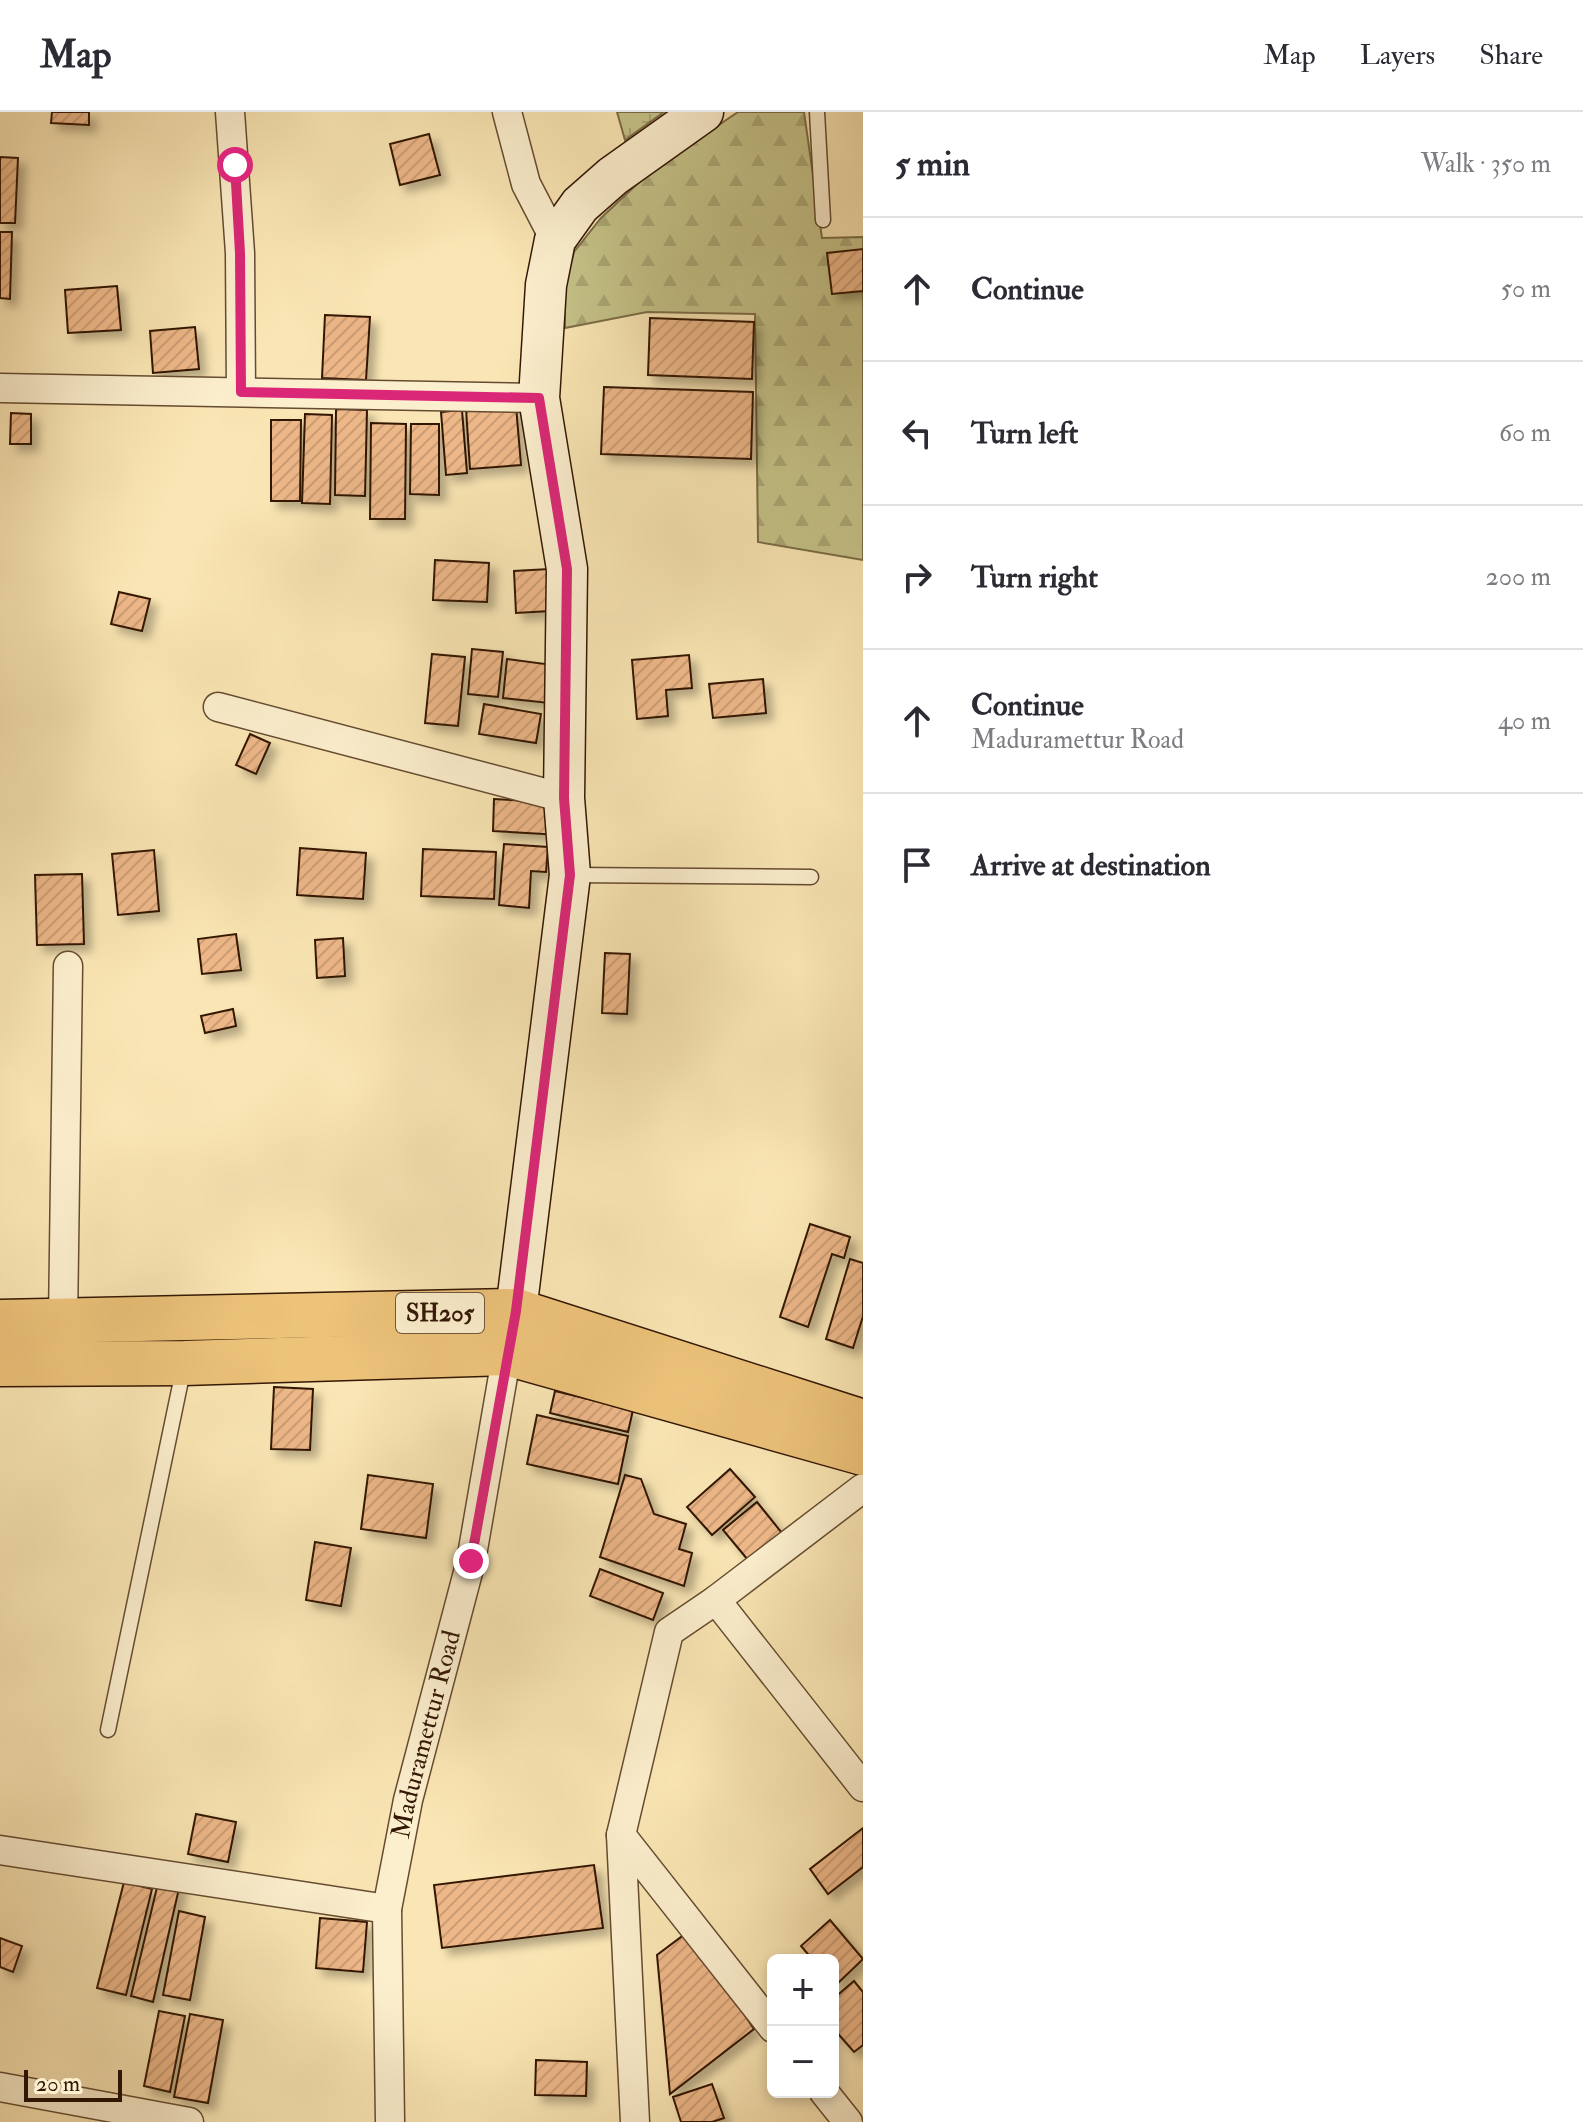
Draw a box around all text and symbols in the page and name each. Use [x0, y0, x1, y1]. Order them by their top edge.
text: Map [40, 31, 111, 79]
text: Map [1263, 38, 1316, 73]
text: Layers [1360, 38, 1435, 73]
text: Share [1479, 38, 1543, 73]
text: 5 min [895, 143, 970, 186]
route start [217, 147, 253, 183]
text: Walk · 350 m [1421, 148, 1551, 180]
icon: ahead [895, 267, 939, 311]
text: Continue [971, 271, 1084, 308]
text: 50 m [1501, 273, 1551, 305]
icon: left [895, 411, 939, 455]
text: Turn left [971, 415, 1078, 452]
text: 60 m [1499, 417, 1551, 449]
icon: right [895, 555, 939, 599]
text: Turn right [971, 559, 1098, 596]
text: 200 m [1486, 561, 1551, 593]
text: Continue [971, 687, 1084, 724]
icon: ahead [895, 699, 939, 743]
text: 40 m [1498, 705, 1551, 737]
text: Maduramettur Road [971, 724, 1184, 756]
icon: arrive [895, 843, 939, 887]
text: Arrive at destination [971, 847, 1211, 884]
road number: SH205 [396, 1293, 484, 1333]
route end [453, 1543, 489, 1579]
street label: Maduramettur Road [385, 1627, 468, 1841]
map controls [767, 1954, 839, 2098]
button: + [767, 1954, 839, 2026]
button: − [767, 2026, 839, 2098]
scale bar [24, 2066, 122, 2102]
text: 20 m [36, 2070, 80, 2098]

